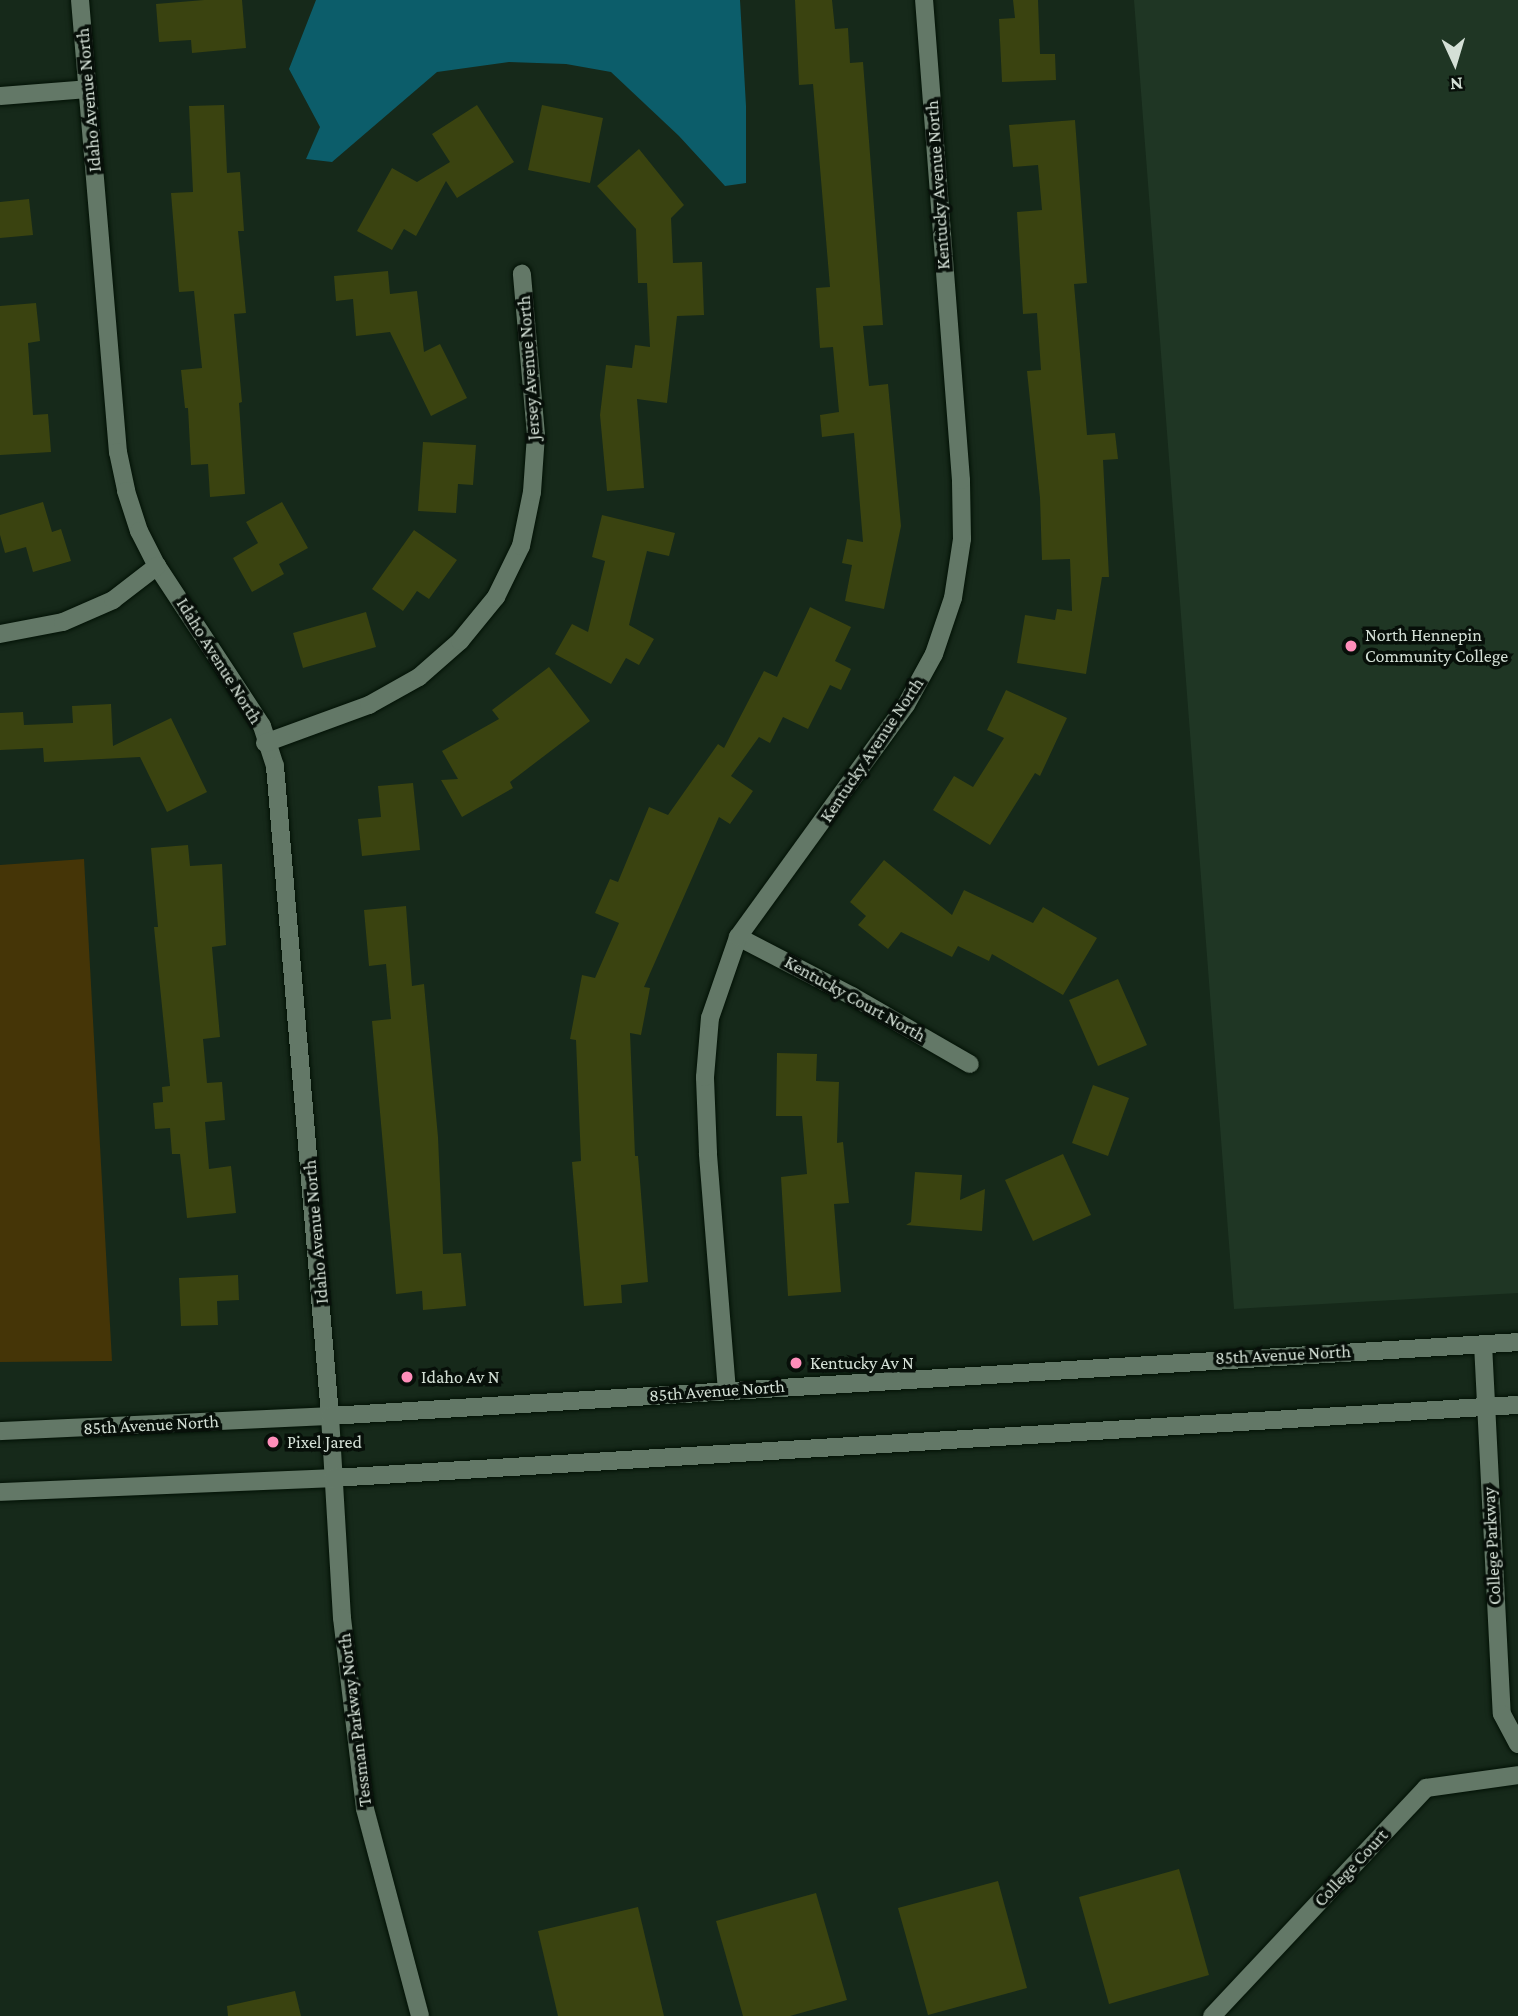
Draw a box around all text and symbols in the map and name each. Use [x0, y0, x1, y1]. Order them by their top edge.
street label: Idaho Avenue North [72, 27, 106, 173]
north arrow [1420, 28, 1490, 98]
text: N [1449, 74, 1464, 95]
street label: Kentucky Avenue North [921, 100, 955, 270]
street label: Jersey Avenue North [513, 295, 545, 441]
street label: Idaho Avenue North [172, 594, 266, 728]
place label: North Hennepin Community College [1365, 625, 1508, 668]
marker: North Hennepin Community College [1343, 638, 1359, 654]
street label: Kentucky Avenue North [816, 674, 928, 826]
street label: Kentucky Court North [781, 951, 929, 1047]
street label: Idaho Avenue North [299, 1159, 333, 1305]
street label: 85th Avenue North [1215, 1341, 1351, 1369]
place label: Kentucky Av N [810, 1352, 914, 1374]
marker: Kentucky Av N [788, 1355, 804, 1371]
place label: Idaho Av N [421, 1366, 500, 1388]
marker: Idaho Av N [399, 1369, 415, 1385]
street label: 85th Avenue North [648, 1375, 786, 1407]
street label: 85th Avenue North [83, 1411, 219, 1439]
place label: Pixel Jared [287, 1431, 362, 1453]
marker: Pixel Jared [265, 1434, 281, 1450]
street label: College Parkway [1478, 1486, 1506, 1606]
street label: Tessman Parkway North [334, 1632, 376, 1808]
street label: College Court [1310, 1825, 1392, 1911]

